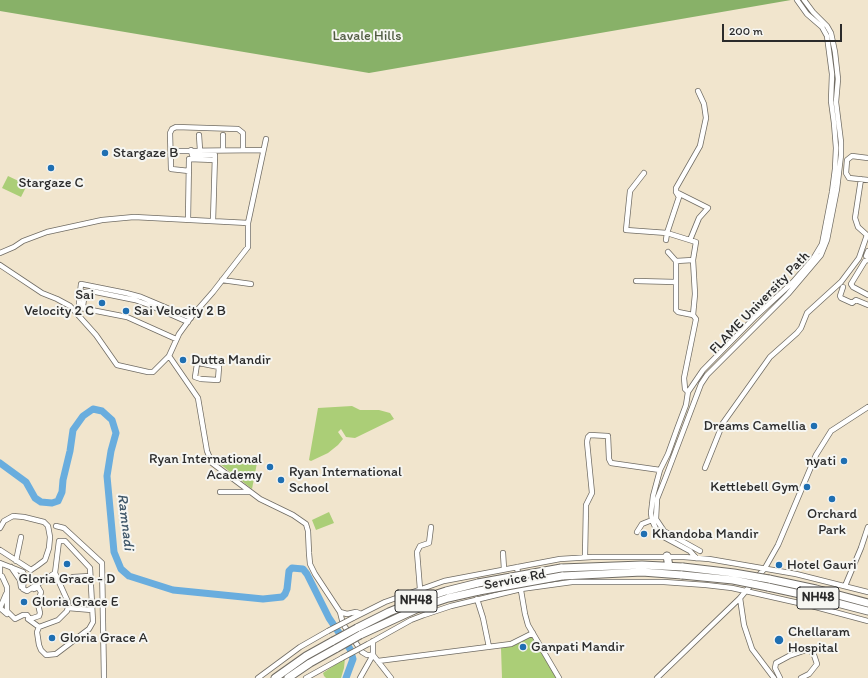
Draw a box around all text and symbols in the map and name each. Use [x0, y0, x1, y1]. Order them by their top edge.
scale bar [724, 16, 844, 42]
text: 200 m [729, 24, 763, 38]
park label: Lavale Hills [332, 28, 402, 44]
place label: Stargaze B [113, 145, 178, 161]
marker: Stargaze B [100, 148, 110, 158]
marker: Stargaze C [46, 163, 56, 173]
place label: Stargaze C [18, 175, 84, 191]
street label: FLAME University Path [707, 248, 813, 358]
place label: Sai Velocity 2 C [24, 287, 94, 320]
marker: Sai Velocity 2 C [97, 298, 107, 308]
place label: Sai Velocity 2 B [134, 303, 226, 319]
marker: Sai Velocity 2 B [121, 306, 131, 316]
place label: Dutta Mandir [191, 352, 271, 368]
marker: Dutta Mandir [178, 355, 188, 365]
place label: Dreams Camellia [703, 418, 806, 434]
marker: Dreams Camellia [809, 421, 819, 431]
place label: Ryan International Academy [149, 451, 262, 484]
place label: nyati [805, 453, 836, 469]
marker: nyati [839, 456, 849, 466]
marker: Ryan International Academy [265, 462, 275, 472]
place label: Ryan International School [289, 464, 402, 496]
marker: Ryan International School [276, 475, 286, 485]
place label: Kettlebell Gym [710, 479, 799, 495]
marker: Kettlebell Gym [802, 482, 812, 492]
water label: Ramnadi [113, 493, 137, 551]
marker: Orchard Park [827, 494, 837, 504]
place label: Orchard Park [807, 506, 857, 538]
place label: Khandoba Mandir [652, 526, 758, 542]
marker: Khandoba Mandir [639, 529, 649, 539]
place label: Hotel Gauri [787, 557, 857, 573]
marker: Gloria Grace - D [62, 559, 72, 569]
marker: Hotel Gauri [774, 560, 784, 570]
street label: Service Rd [483, 566, 547, 594]
place label: Gloria Grace - D [19, 571, 115, 587]
road number: NH48 [797, 587, 839, 609]
road number: NH48 [395, 590, 437, 612]
place label: Gloria Grace E [32, 594, 118, 610]
marker: Gloria Grace E [19, 597, 29, 607]
place label: Chellaram Hospital [788, 624, 850, 656]
place label: Gloria Grace A [60, 630, 148, 646]
marker: Gloria Grace A [47, 633, 57, 643]
marker: Chellaram Hospital [773, 634, 785, 646]
place label: Ganpati Mandir [531, 639, 624, 655]
marker: Ganpati Mandir [518, 642, 528, 652]

